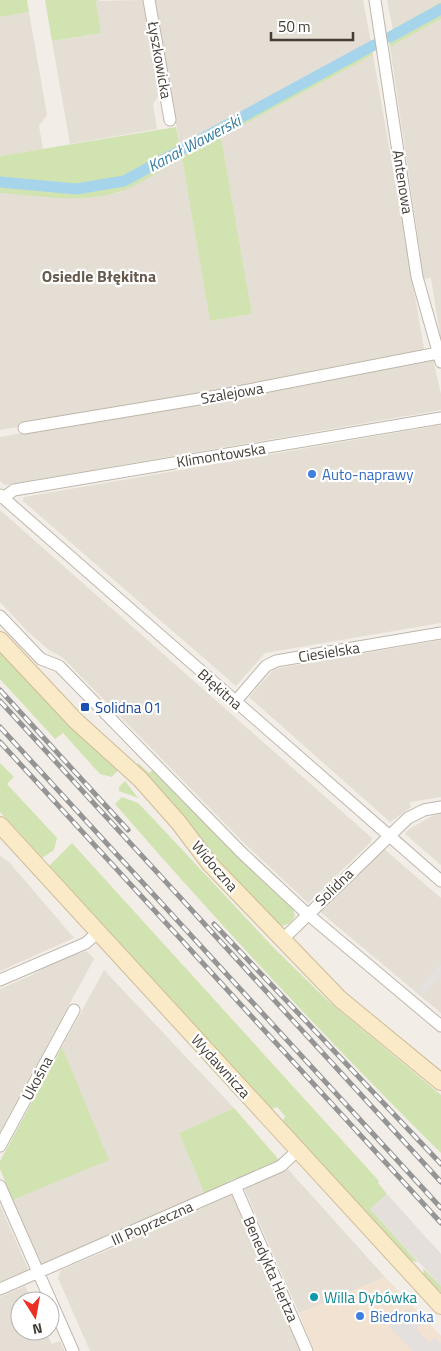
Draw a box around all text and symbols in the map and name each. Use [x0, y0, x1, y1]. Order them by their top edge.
scale bar [271, 10, 354, 42]
text: 50 m [278, 15, 311, 38]
street label: Łyszkowicka [142, 18, 178, 101]
water label: Kanał Wawerski [143, 108, 246, 178]
street label: Antenowa [387, 148, 419, 216]
district label: Osiedle Błękitna [42, 264, 156, 288]
street label: Szalejowa [199, 376, 266, 410]
street label: Klimontowska [175, 437, 268, 473]
place label: Auto-naprawy [322, 463, 414, 486]
marker: Auto-naprawy [306, 468, 318, 480]
street label: Ciesielska [297, 636, 362, 668]
street label: Błękitna [193, 663, 248, 715]
place label: Solidna 01 [95, 696, 161, 719]
marker: Solidna 01 [79, 701, 91, 713]
street label: Widoczna [186, 835, 244, 897]
street label: Solidna [309, 862, 359, 911]
street label: Wydawnicza [186, 1029, 256, 1104]
street label: Ukośna [16, 1051, 58, 1104]
street label: III Poprzeczna [107, 1195, 197, 1251]
street label: Benedykta Hertza [237, 1213, 305, 1326]
place label: Willa Dybówka [324, 1286, 418, 1309]
north arrow [10, 1291, 60, 1341]
marker: Willa Dybówka [308, 1291, 320, 1303]
place label: Biedronka [370, 1305, 434, 1328]
marker: Biedronka [354, 1310, 366, 1322]
text: N [31, 1318, 44, 1340]

